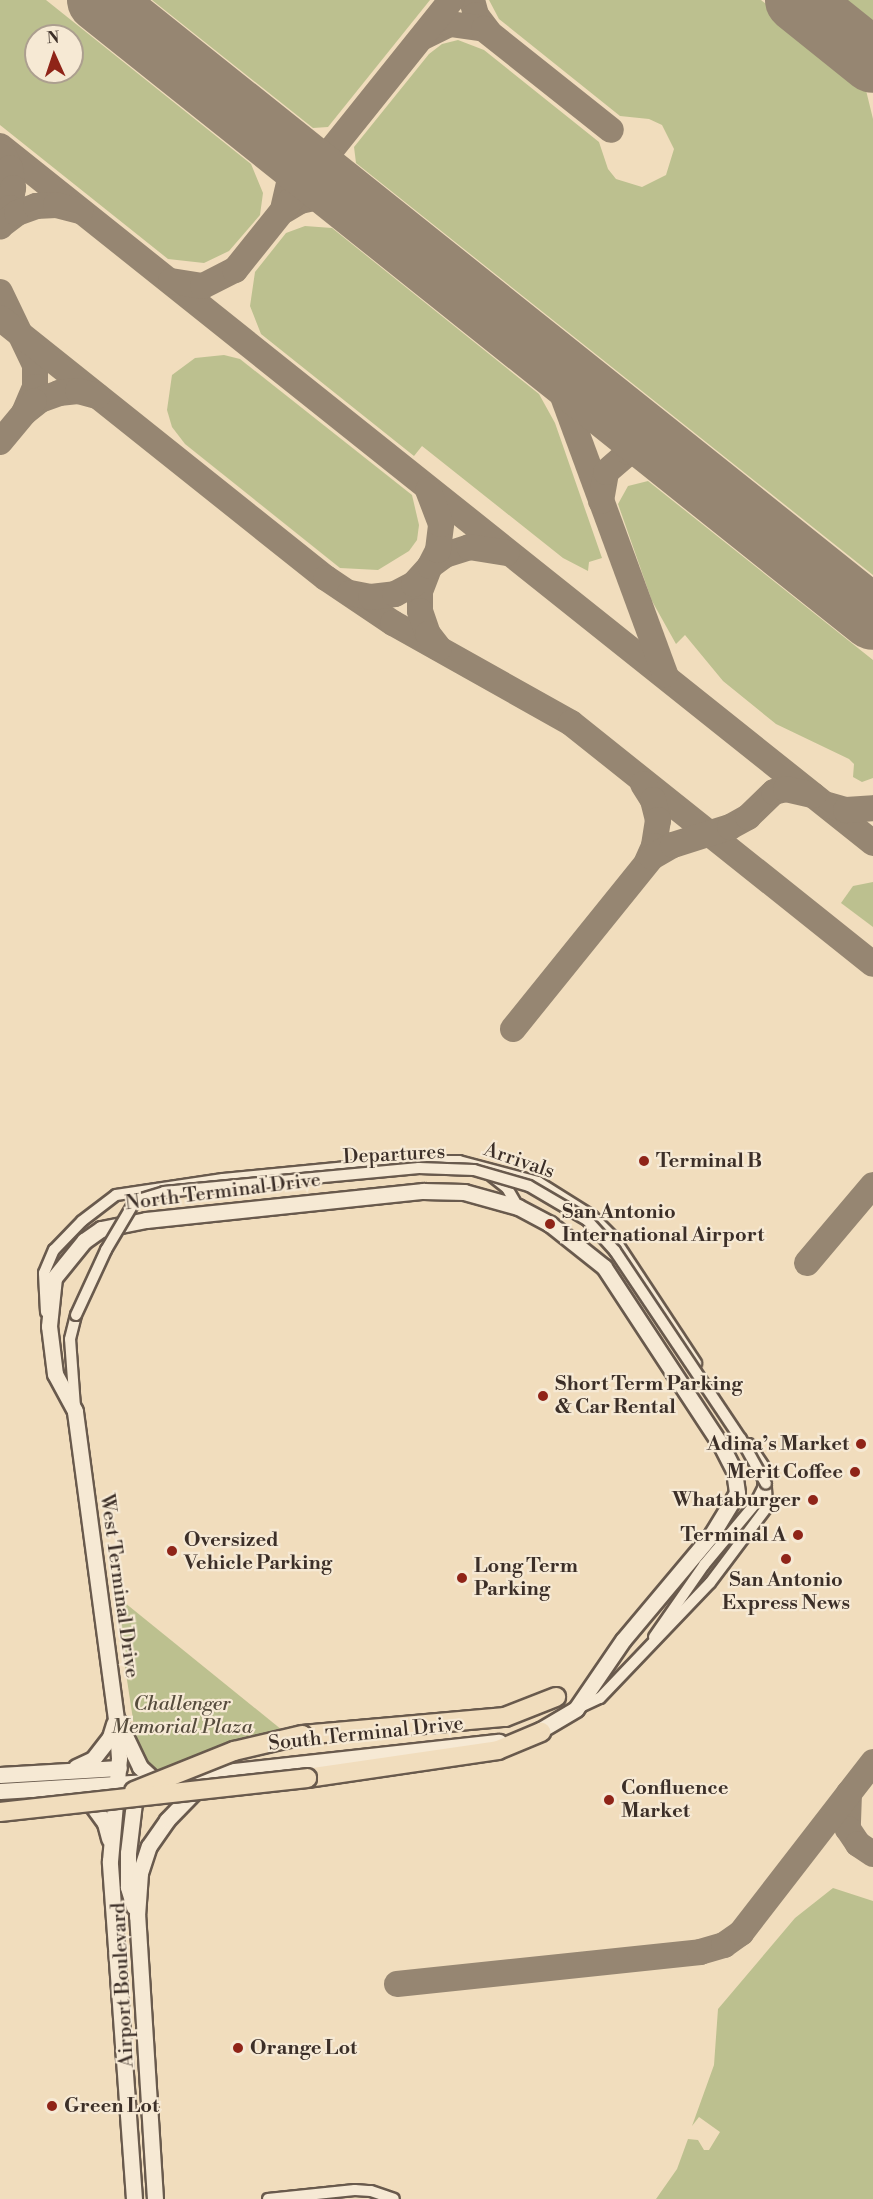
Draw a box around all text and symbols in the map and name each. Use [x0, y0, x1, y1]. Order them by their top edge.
north arrow [24, 24, 84, 84]
text: N [46, 28, 60, 48]
street label: Arrivals [481, 1138, 557, 1184]
street label: Departures [342, 1140, 446, 1170]
place label: Terminal B [656, 1149, 762, 1173]
marker: Terminal B [637, 1154, 651, 1168]
street label: North Terminal Drive [124, 1168, 322, 1216]
place label: San Antonio International Airport [562, 1200, 764, 1247]
marker: San Antonio International Airport [543, 1217, 557, 1231]
place label: Short Term Parking & Car Rental [555, 1372, 742, 1419]
marker: Short Term Parking & Car Rental [536, 1389, 550, 1403]
place label: Adina’s Market [707, 1432, 849, 1456]
marker: Adina’s Market [854, 1437, 868, 1451]
place label: Merit Coffee [726, 1460, 843, 1484]
marker: Merit Coffee [848, 1465, 862, 1479]
place label: Whataburger [672, 1488, 801, 1512]
street label: West Terminal Drive [94, 1492, 144, 1680]
marker: Whataburger [806, 1493, 820, 1507]
place label: Terminal A [681, 1523, 786, 1547]
place label: Oversized Vehicle Parking [184, 1528, 332, 1575]
marker: Terminal A [791, 1528, 805, 1542]
marker: Oversized Vehicle Parking [165, 1544, 179, 1558]
marker: San Antonio Express News [779, 1552, 793, 1566]
place label: Long Term Parking [474, 1554, 578, 1601]
place label: San Antonio Express News [722, 1568, 850, 1615]
marker: Long Term Parking [455, 1571, 469, 1585]
park label: Challenger Memorial Plaza [111, 1693, 253, 1740]
street label: South Terminal Drive [267, 1712, 465, 1756]
place label: Confluence Market [621, 1776, 728, 1823]
marker: Confluence Market [602, 1793, 616, 1807]
street label: Airport Boulevard [107, 1902, 139, 2068]
place label: Orange Lot [250, 2036, 357, 2060]
marker: Orange Lot [231, 2041, 245, 2055]
place label: Green Lot [64, 2094, 159, 2118]
marker: Green Lot [45, 2099, 59, 2113]

